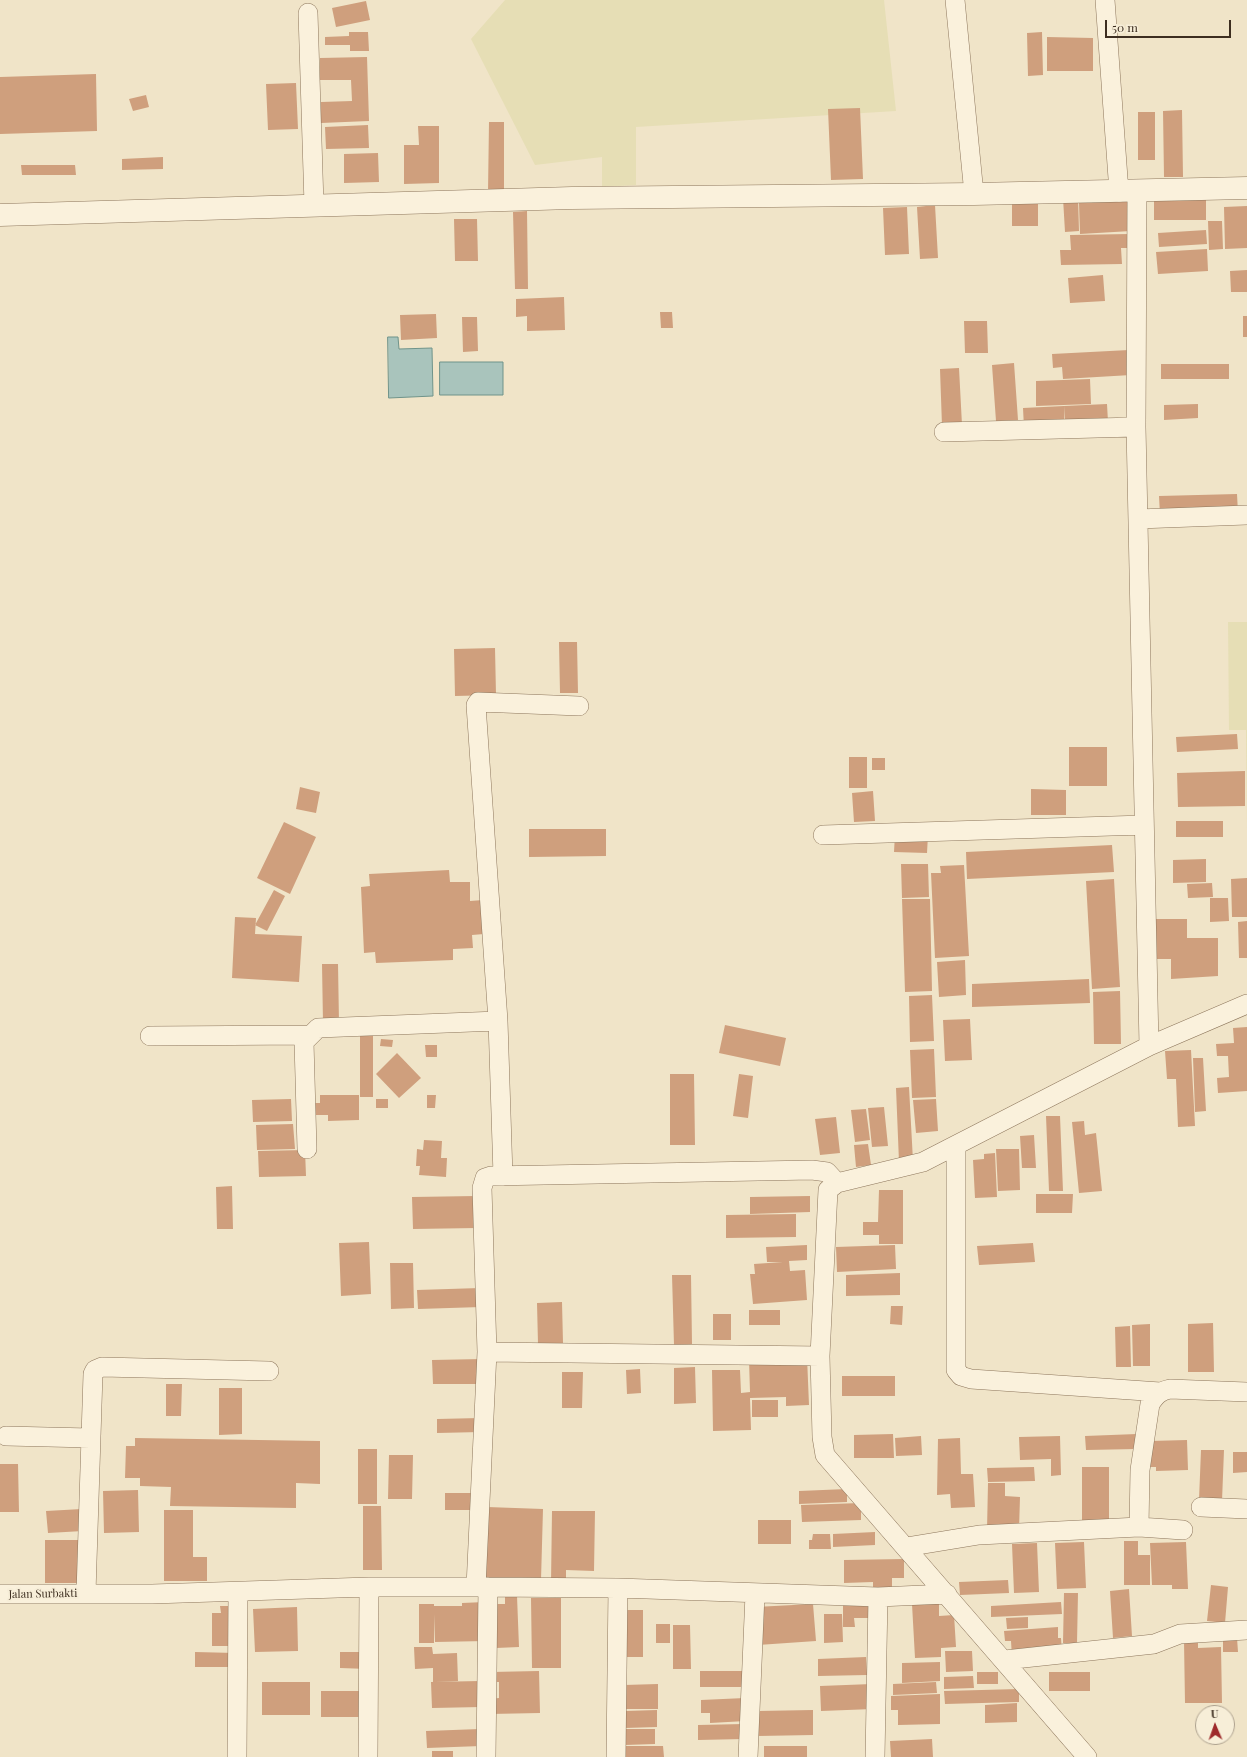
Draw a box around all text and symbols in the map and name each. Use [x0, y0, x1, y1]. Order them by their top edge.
scale bar [1107, 12, 1233, 38]
text: 50 m [1112, 19, 1138, 35]
street label: Jalan Surbakti [9, 1587, 77, 1601]
north arrow [1195, 1705, 1235, 1745]
text: U [1211, 1706, 1219, 1721]

